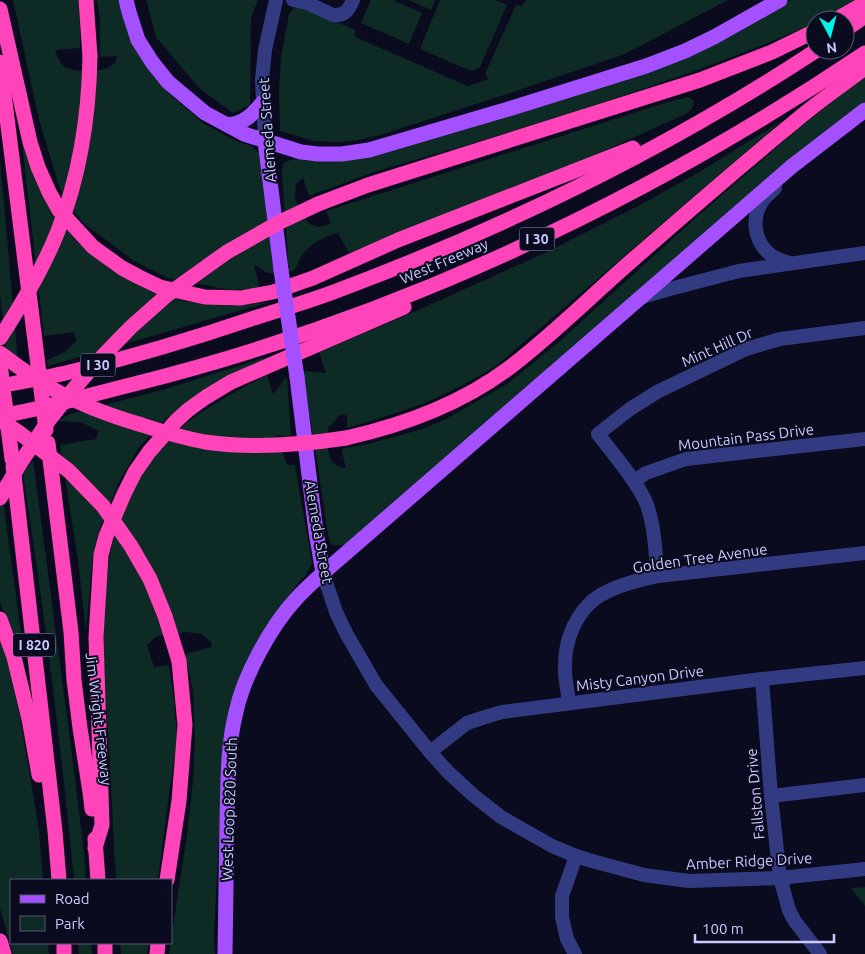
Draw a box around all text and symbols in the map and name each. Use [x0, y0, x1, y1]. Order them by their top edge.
north arrow [805, 10, 855, 60]
text: N [825, 39, 838, 56]
street label: Alemeda Street [255, 77, 279, 183]
road number: I 30 [520, 228, 554, 250]
street label: West Freeway [397, 235, 491, 287]
street label: Mint Hill Dr [679, 324, 756, 370]
road number: I 30 [80, 354, 116, 376]
street label: Mountain Pass Drive [677, 420, 815, 454]
street label: Alemeda Street [302, 479, 337, 585]
street label: Golden Tree Avenue [632, 540, 768, 576]
road number: I 820 [13, 634, 55, 656]
street label: Jim Wright Freeway [82, 652, 116, 786]
street label: Misty Canyon Drive [575, 662, 705, 694]
street label: West Loop 820 South [218, 737, 240, 881]
street label: Fallston Drive [743, 748, 767, 840]
street label: Amber Ridge Drive [685, 849, 813, 873]
legend [10, 879, 172, 944]
text: Road [55, 890, 90, 907]
scale bar [695, 912, 834, 944]
text: Park [55, 915, 85, 932]
text: 100 m [702, 920, 744, 937]

